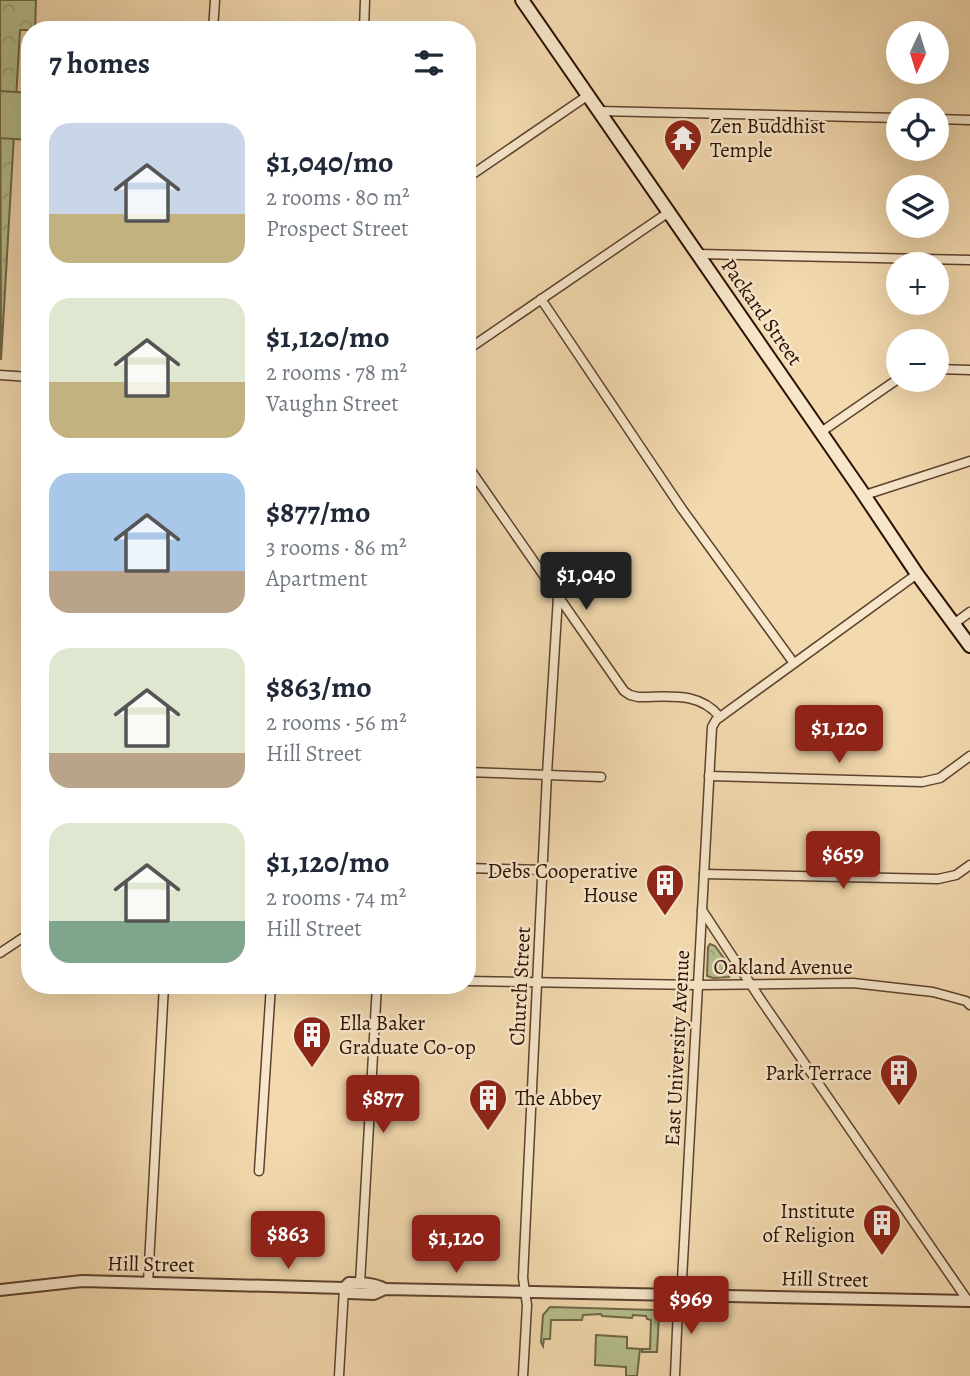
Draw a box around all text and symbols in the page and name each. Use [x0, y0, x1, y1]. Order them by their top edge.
north arrow [886, 21, 948, 84]
map controls [886, 21, 949, 392]
text: 7 homes [49, 43, 150, 83]
icon: filters [410, 44, 448, 82]
button: locate [886, 98, 949, 161]
place label: Zen Buddhist Temple [710, 112, 826, 164]
temple icon: Zen Buddhist Temple [662, 117, 704, 172]
text: $1,040/mo [266, 142, 394, 182]
icon: home [105, 151, 189, 235]
button: layers [886, 175, 949, 238]
text: 2 rooms · 80 m² [266, 182, 410, 213]
text: Prospect Street [266, 213, 409, 244]
button: + [886, 252, 949, 315]
street label: Packard Street [715, 253, 809, 371]
text: $1,120/mo [266, 317, 390, 357]
icon: home [105, 326, 189, 410]
button: − [886, 329, 949, 392]
text: 2 rooms · 78 m² [266, 357, 407, 388]
text: Vaughn Street [266, 388, 399, 419]
text: $877/mo [266, 492, 371, 532]
icon: home [105, 501, 189, 585]
text: 3 rooms · 86 m² [266, 532, 407, 563]
pin: $1,040 [529, 552, 643, 612]
text: $1,040 [556, 559, 616, 590]
text: Apartment [266, 563, 368, 594]
text: $863/mo [266, 667, 372, 707]
icon: home [105, 676, 189, 760]
pin: $1,120 [782, 706, 896, 765]
text: 2 rooms · 56 m² [266, 707, 407, 738]
text: $1,120 [811, 712, 867, 743]
text: Hill Street [266, 738, 362, 769]
pin: $659 [802, 832, 884, 891]
text: $659 [822, 838, 864, 869]
text: $1,120/mo [266, 842, 390, 882]
icon: home [105, 851, 189, 935]
place label: Debs Cooperative House [488, 857, 638, 909]
building icon: Debs Cooperative House [644, 862, 686, 917]
text: 2 rooms · 74 m² [266, 882, 406, 913]
text: Hill Street [266, 913, 362, 944]
street label: Church Street [503, 926, 537, 1046]
street label: East University Avenue [658, 949, 696, 1147]
street label: Oakland Avenue [713, 953, 853, 981]
place label: Ella Baker Graduate Co-op [339, 1009, 476, 1061]
building icon: Ella Baker Graduate Co-op [291, 1014, 333, 1069]
building icon: Park Terrace [878, 1052, 920, 1107]
place label: Park Terrace [765, 1059, 872, 1087]
pin: $877 [342, 1076, 424, 1135]
building icon: The Abbey [467, 1077, 509, 1132]
text: $877 [362, 1082, 404, 1113]
place label: The Abbey [515, 1084, 602, 1112]
place label: Institute of Religion [762, 1197, 855, 1249]
building icon: Institute of Religion [861, 1202, 903, 1257]
pin: $863 [247, 1212, 329, 1271]
pin: $1,120 [399, 1216, 513, 1275]
text: $863 [267, 1218, 309, 1249]
text: $1,120 [428, 1222, 484, 1253]
street label: Hill Street [107, 1249, 195, 1279]
street label: Hill Street [781, 1264, 869, 1294]
pin: $969 [650, 1276, 732, 1336]
text: $969 [670, 1283, 712, 1314]

